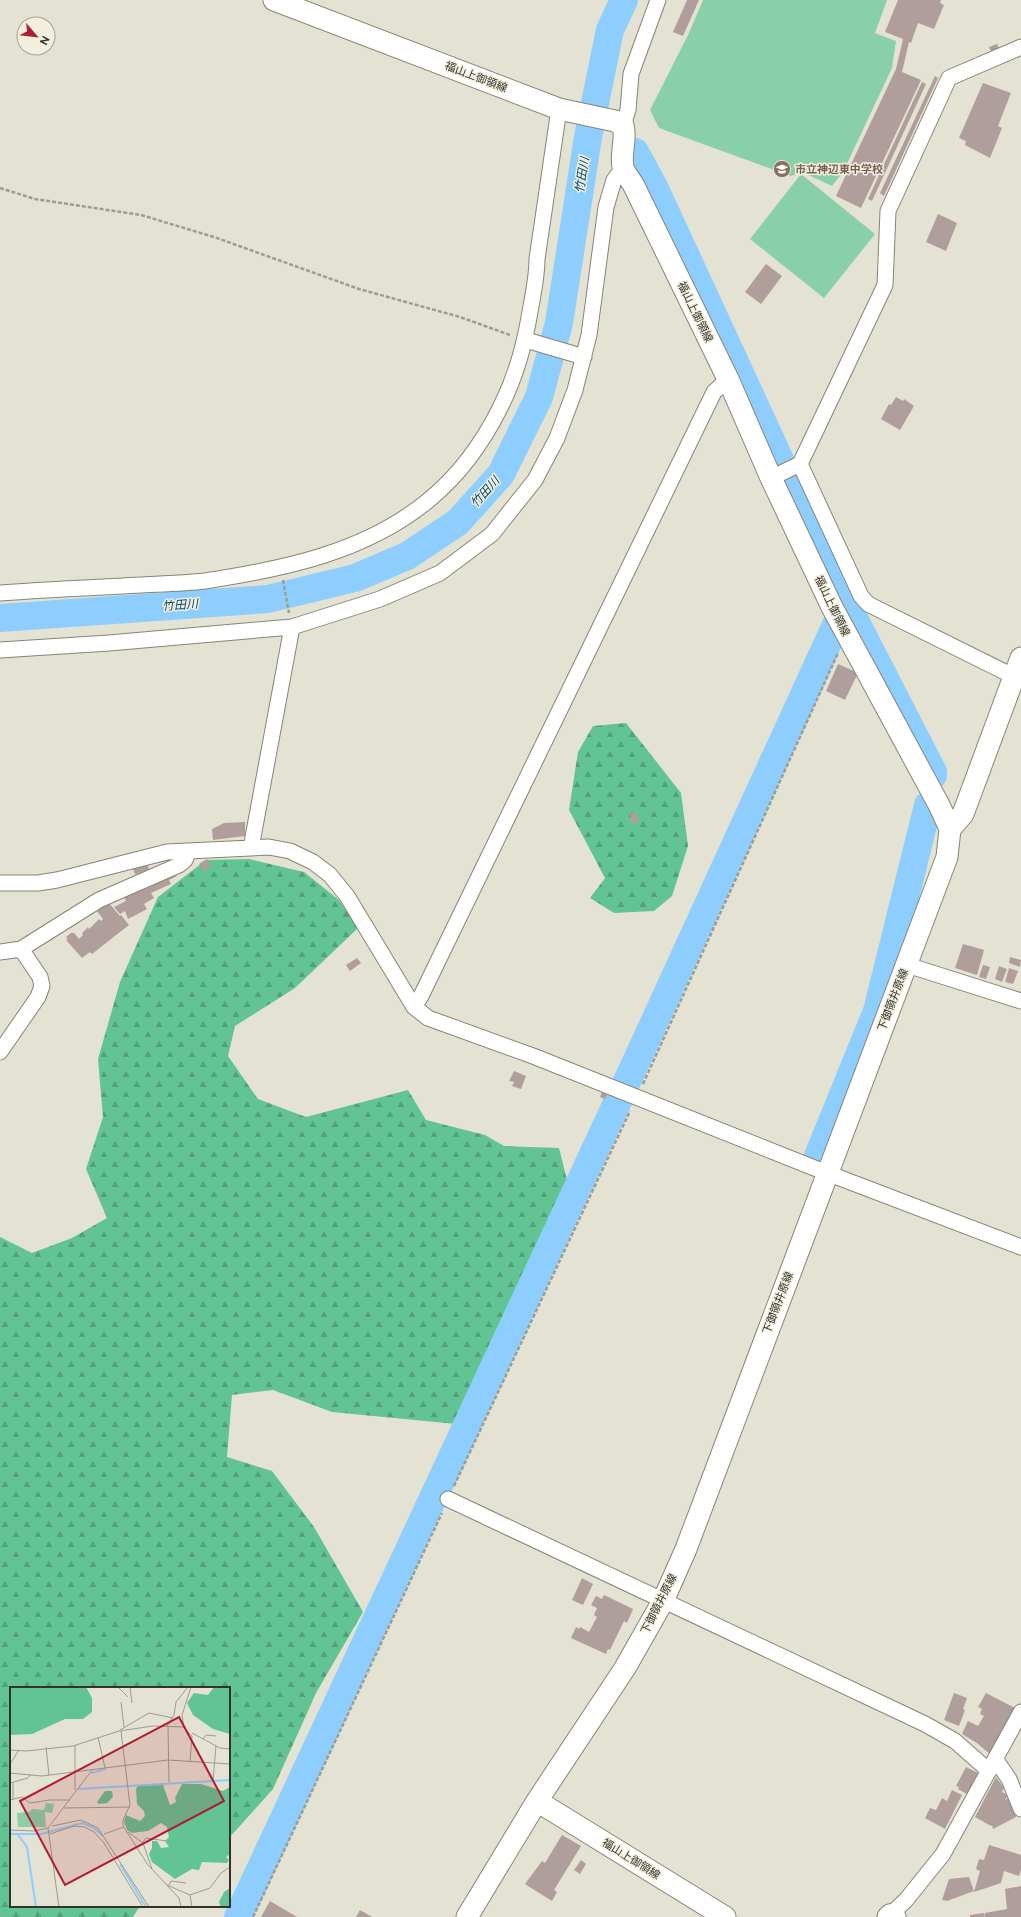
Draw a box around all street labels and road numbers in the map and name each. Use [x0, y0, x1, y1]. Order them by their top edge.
street label: 福山上御領線 [443, 59, 509, 95]
street label: 福山上御領線 [675, 279, 715, 345]
street label: 福山上御領線 [812, 573, 852, 639]
street label: 下御領井原線 [875, 967, 911, 1033]
street label: 下御領井原線 [760, 1270, 796, 1336]
street label: 下御領井原線 [638, 1572, 680, 1636]
street label: 福山上御領線 [600, 1836, 662, 1882]

